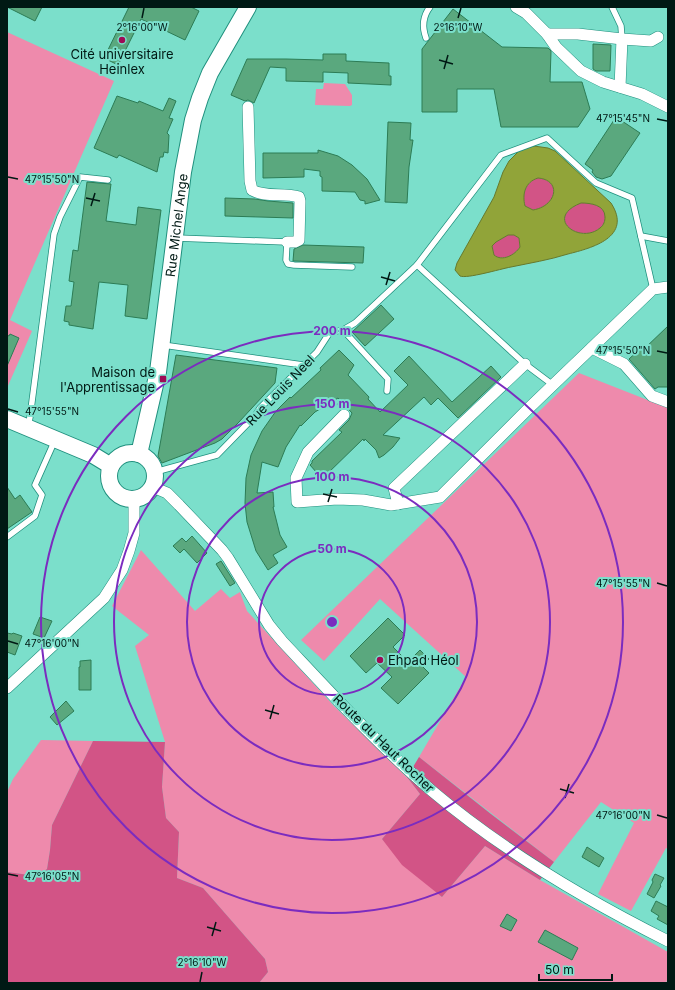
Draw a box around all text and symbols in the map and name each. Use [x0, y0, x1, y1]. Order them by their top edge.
text: 2°16'00"W [116, 21, 168, 33]
text: 2°16'10"W [434, 21, 483, 33]
marker: Cité universitaire Heinlex [117, 35, 127, 45]
place label: Cité universitaire Heinlex [70, 46, 174, 77]
text: 47°15'45"N [596, 112, 650, 124]
text: 47°15'50"N [25, 173, 79, 185]
street label: Rue Michel Ange [162, 173, 191, 278]
text: 200 m [313, 323, 351, 338]
text: 47°15'50"N [596, 344, 650, 356]
street label: Rue Louis Neel [242, 351, 318, 429]
place label: Maison de l'Apprentissage [60, 364, 155, 395]
marker: Maison de l'Apprentissage [158, 374, 168, 384]
text: 150 m [315, 396, 349, 411]
text: 47°15'55"N [25, 405, 79, 417]
text: 100 m [314, 469, 350, 484]
text: 50 m [317, 541, 347, 556]
text: 47°15'55"N [596, 577, 650, 589]
centre of rings [325, 615, 339, 629]
text: 47°16'00"N [25, 637, 79, 649]
place label: Ehpad Héol [388, 652, 459, 668]
marker: Ehpad Héol [375, 655, 385, 665]
street label: Route du Haut Rocher [330, 691, 438, 796]
text: 47°16'00"N [596, 809, 650, 821]
text: 47°16'05"N [25, 870, 79, 882]
text: 2°16'10"W [178, 956, 227, 968]
scale bar [539, 956, 612, 982]
text: 50 m [545, 962, 574, 977]

